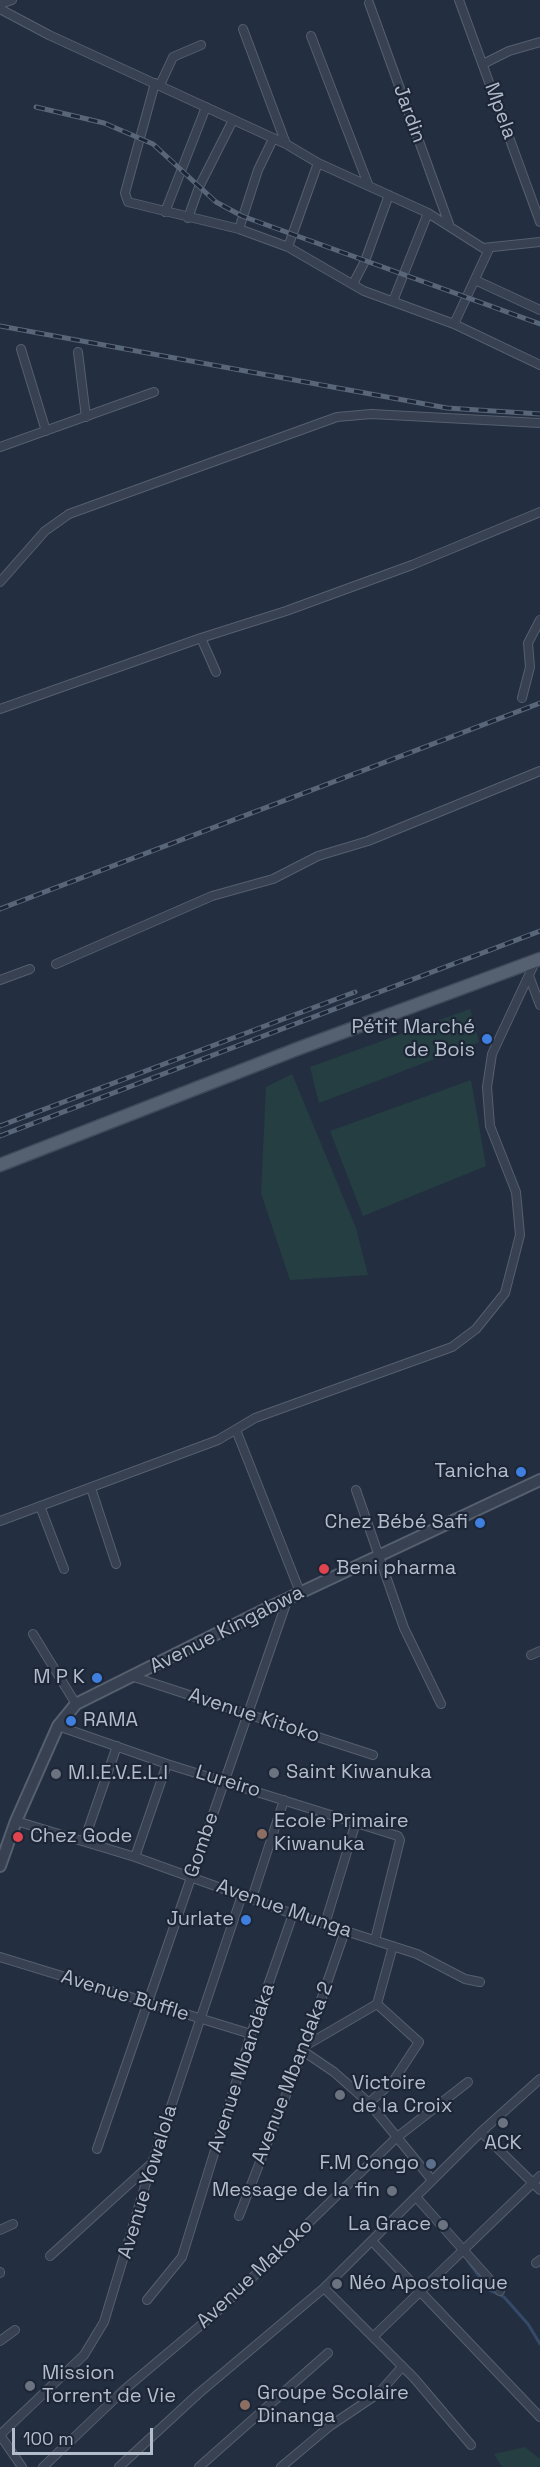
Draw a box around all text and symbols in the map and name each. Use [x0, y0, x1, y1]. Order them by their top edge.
street label: Mpela [479, 79, 521, 143]
street label: Jardin [387, 82, 431, 146]
place label: Pétit Marché de Bois [351, 1016, 475, 1063]
marker: Pétit Marché de Bois [480, 1032, 494, 1046]
place label: Tanicha [435, 1460, 509, 1484]
marker: Tanicha [514, 1465, 528, 1479]
place label: Chez Bébé Safi [325, 1511, 468, 1535]
marker: Chez Bébé Safi [473, 1516, 487, 1530]
place label: Beni pharma [336, 1557, 456, 1581]
marker: Beni pharma [317, 1562, 331, 1576]
street label: Avenue Kingabwa [146, 1581, 308, 1679]
place label: M P K [33, 1666, 85, 1690]
marker: M P K [90, 1671, 104, 1685]
street label: Avenue Kitoko [185, 1683, 323, 1749]
place label: RAMA [83, 1709, 138, 1733]
marker: RAMA [64, 1714, 78, 1728]
street label: Lureiro [193, 1761, 263, 1803]
place label: Saint Kiwanuka [286, 1761, 432, 1785]
place label: M.I.E.V.E.L.I [68, 1762, 168, 1786]
marker: Saint Kiwanuka [267, 1766, 281, 1780]
marker: M.I.E.V.E.L.I [49, 1767, 63, 1781]
street label: Gombe [180, 1809, 224, 1881]
place label: Ecole Primaire Kiwanuka [274, 1810, 409, 1857]
place label: Chez Gode [30, 1825, 132, 1849]
marker: Ecole Primaire Kiwanuka [255, 1827, 269, 1841]
marker: Chez Gode [11, 1830, 25, 1844]
street label: Avenue Munga [213, 1875, 355, 1943]
place label: Jurlate [166, 1908, 234, 1932]
marker: Jurlate [239, 1913, 253, 1927]
street label: Avenue Buffle [58, 1965, 192, 2027]
street label: Avenue Mbandaka 2 [247, 1978, 339, 2168]
street label: Avenue Mbandaka [203, 1981, 281, 2155]
place label: Victoire de la Croix [352, 2072, 453, 2119]
marker: Victoire de la Croix [333, 2088, 347, 2102]
street label: Avenue Yowalola [113, 2102, 183, 2262]
marker: ACK [496, 2116, 510, 2130]
place label: ACK [484, 2132, 522, 2156]
place label: F.M Congo [320, 2152, 419, 2176]
marker: F.M Congo [424, 2157, 438, 2171]
place label: Message de la fin [212, 2179, 380, 2203]
marker: Message de la fin [385, 2184, 399, 2198]
place label: La Grace [348, 2213, 431, 2237]
street label: Avenue Makoko [192, 2214, 318, 2334]
marker: La Grace [436, 2218, 450, 2232]
place label: Néo Apostolique [349, 2272, 508, 2296]
marker: Néo Apostolique [330, 2277, 344, 2291]
place label: Mission Torrent de Vie [42, 2362, 176, 2409]
marker: Mission Torrent de Vie [23, 2379, 37, 2393]
place label: Groupe Scolaire Dinanga [257, 2382, 409, 2429]
marker: Groupe Scolaire Dinanga [238, 2398, 252, 2412]
scale bar [15, 2416, 156, 2454]
text: 100 m [23, 2427, 74, 2450]

